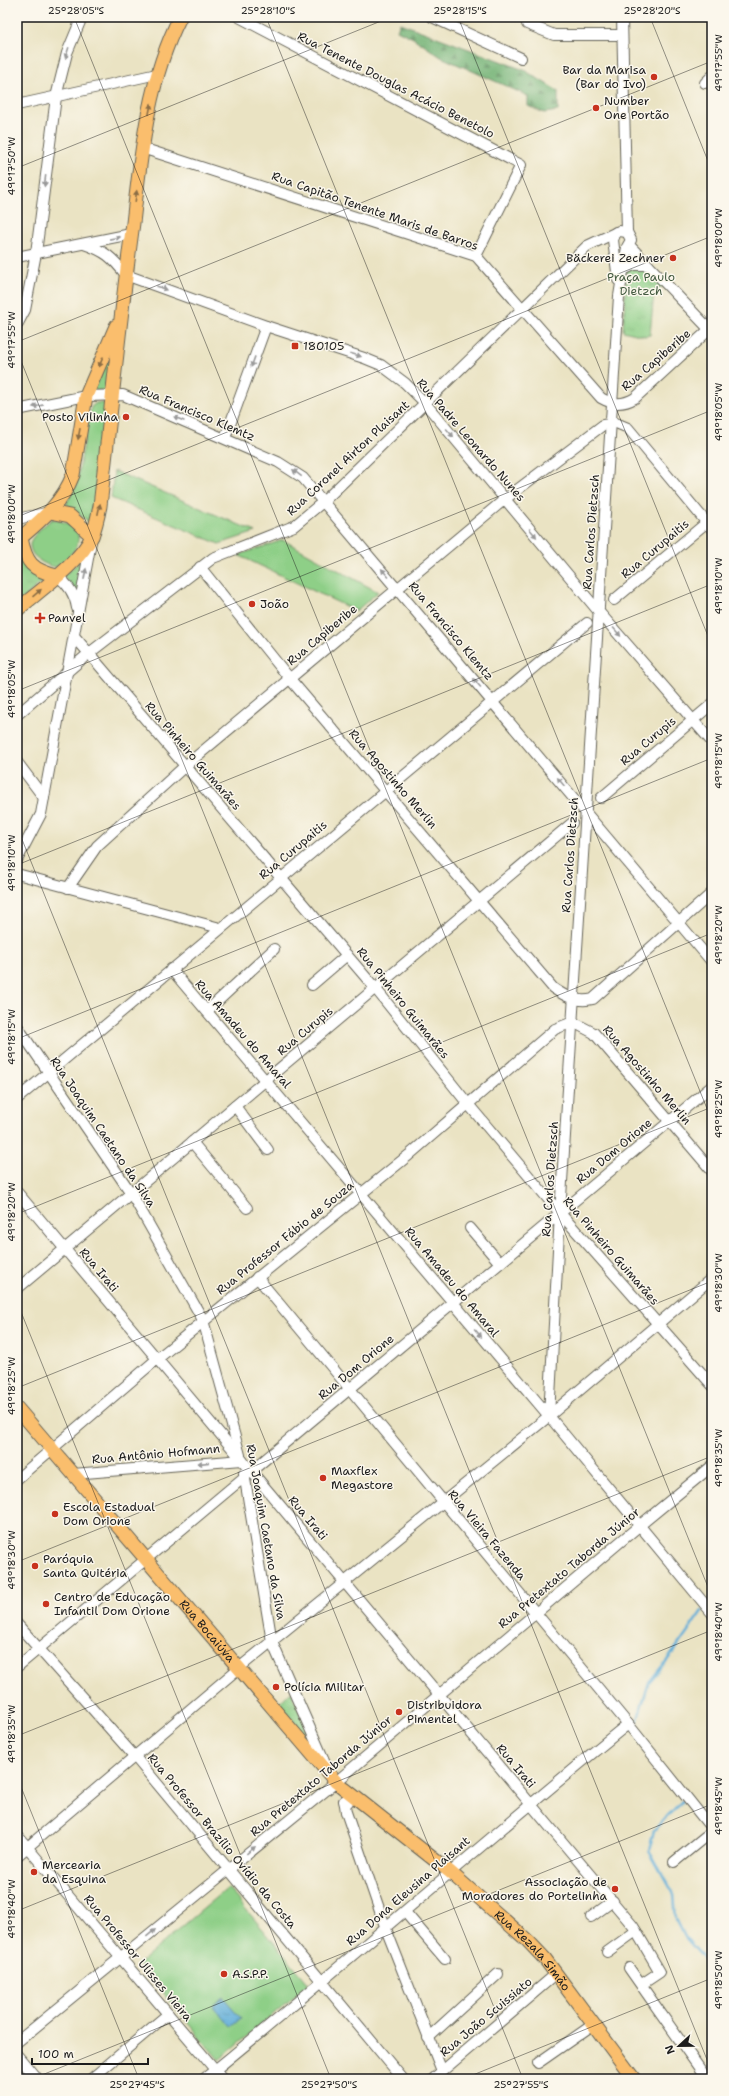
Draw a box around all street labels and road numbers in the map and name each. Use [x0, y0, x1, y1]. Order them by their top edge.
street label: Rua Tenente Douglas Acácio Benetolo [295, 28, 497, 142]
street label: Rua Capitão Tenente Maris de Barros [270, 168, 481, 254]
street label: Rua Capiberibe [618, 325, 694, 395]
street label: Rua Padre Leonardo Nunes [413, 375, 529, 505]
street label: Rua Francisco Klemtz [137, 381, 257, 445]
street label: Rua Coronel Airton Plaisant [283, 397, 413, 519]
street label: Rua Carlos Dietzsch [579, 474, 603, 590]
street label: Rua Curupaitis [618, 516, 692, 582]
street label: Rua Francisco Klemtz [405, 578, 497, 684]
street label: Rua Capiberibe [284, 601, 361, 669]
street label: Rua Pinheiro Guimarães [141, 698, 245, 814]
street label: Rua Curupis [617, 713, 679, 769]
street label: Rua Agostinho Merlin [345, 726, 441, 832]
street label: Rua Carlos Dietzsch [558, 797, 582, 913]
street label: Rua Curupaitis [256, 817, 330, 883]
street label: Rua Pinheiro Guimarães [353, 944, 453, 1062]
street label: Rua Amadeu do Amaral [191, 976, 295, 1092]
street label: Rua Curupis [274, 1003, 336, 1059]
street label: Rua Agostinho Merlin [599, 1022, 695, 1128]
street label: Rua Joaquim Caetano da Silva [47, 1054, 160, 1211]
street label: Rua Dom Orione [573, 1114, 655, 1187]
street label: Rua Carlos Dietzsch [538, 1121, 562, 1237]
street label: Rua Professor Fábio de Souza [213, 1177, 357, 1298]
street label: Rua Pinheiro Guimarães [559, 1193, 663, 1309]
street label: Rua Amadeu do Amaral [401, 1224, 503, 1341]
street label: Rua Irati [76, 1244, 122, 1296]
street label: Rua Dom Orione [315, 1330, 397, 1403]
street label: Rua Antônio Hofmann [91, 1440, 221, 1468]
street label: Rua Joaquim Caetano da Silva [243, 1443, 289, 1622]
street label: Rua Vieira Fazenda [444, 1486, 530, 1584]
street label: Rua Irati [285, 1492, 331, 1544]
street label: Rua Pretextato Taborda Júnior [495, 1504, 643, 1632]
street label: Rua Bocaiúva [176, 1596, 239, 1666]
street label: Rua Pretextato Taborda Júnior [247, 1712, 395, 1840]
street label: Rua Irati [493, 1740, 539, 1792]
street label: Rua Professor Brazílio Ovídio da Costa [144, 1750, 300, 1932]
street label: Rua Dona Eleusina Plaisant [343, 1833, 473, 1949]
street label: Rua Professor Ulisses Vieira [80, 1891, 196, 2025]
street label: Rua Rezala Simão [491, 1907, 574, 1994]
street label: Rua João Scuissiato [437, 1974, 535, 2060]

